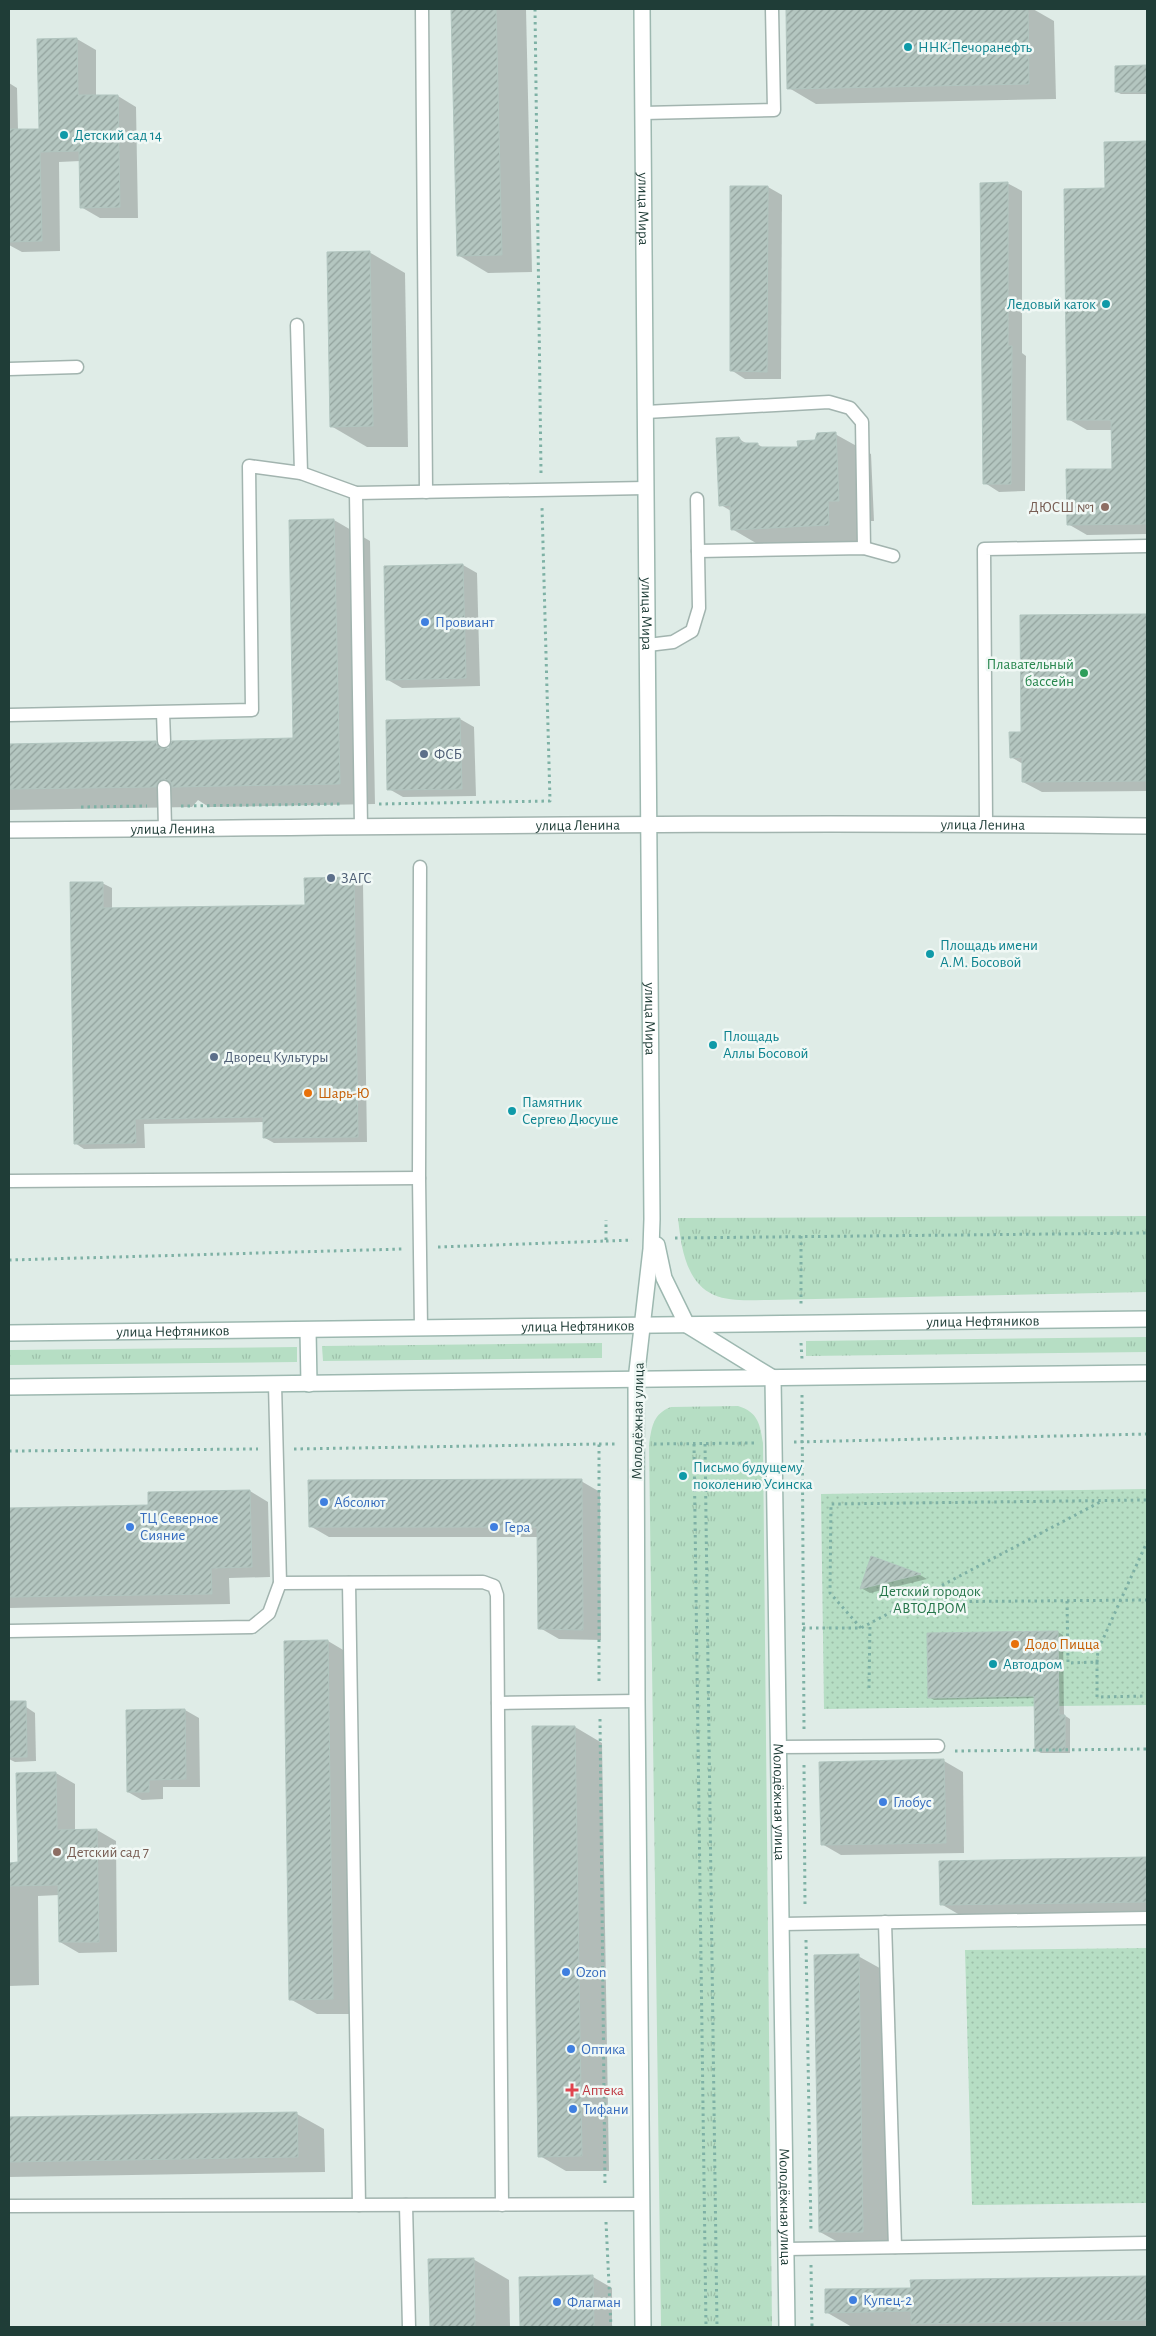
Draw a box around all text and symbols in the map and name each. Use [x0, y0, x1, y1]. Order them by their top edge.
place label: ННК-Печоранефть [918, 40, 1033, 55]
marker: ННК-Печоранефть [902, 41, 914, 53]
place label: Детский сад 14 [74, 128, 162, 143]
marker: Детский сад 14 [58, 129, 70, 141]
street label: улица Мира [636, 172, 651, 246]
place label: Ледовый каток [1007, 297, 1096, 312]
marker: Ледовый каток [1100, 298, 1112, 310]
place label: ДЮСШ №1 [1029, 500, 1095, 515]
marker: ДЮСШ №1 [1099, 501, 1111, 513]
street label: улица Мира [639, 577, 655, 651]
place label: Провиант [435, 615, 495, 630]
marker: Провиант [419, 616, 431, 628]
place label: Плавательный бассейн [987, 657, 1074, 689]
marker: Плавательный бассейн [1078, 667, 1090, 679]
place label: ФСБ [434, 747, 462, 762]
marker: ФСБ [418, 748, 430, 760]
street label: улица Ленина [535, 817, 620, 833]
street label: улица Ленина [940, 817, 1025, 832]
street label: улица Ленина [130, 821, 215, 836]
place label: ЗАГС [341, 871, 372, 886]
marker: ЗАГС [325, 872, 337, 884]
place label: Площадь имени А.М. Босовой [940, 938, 1038, 970]
marker: Площадь имени А.М. Босовой [924, 948, 936, 960]
street label: улица Мира [643, 981, 658, 1056]
place label: Площадь Аллы Босовой [723, 1029, 808, 1061]
marker: Площадь Аллы Босовой [707, 1039, 719, 1051]
place label: Дворец Культуры [224, 1050, 329, 1065]
marker: Дворец Культуры [208, 1051, 220, 1063]
place label: Шарь-Ю [318, 1086, 370, 1101]
marker: Шарь-Ю [302, 1087, 314, 1099]
place label: Памятник Сергею Дюсуше [522, 1095, 619, 1127]
marker: Памятник Сергею Дюсуше [506, 1105, 518, 1117]
street label: улица Нефтяников [925, 1313, 1040, 1329]
street label: улица Нефтяников [520, 1318, 635, 1334]
street label: улица Нефтяников [115, 1323, 230, 1339]
street label: Молодёжная улица [629, 1362, 647, 1480]
place label: Письмо будущему поколению Усинска [693, 1460, 813, 1492]
marker: Письмо будущему поколению Усинска [677, 1470, 689, 1482]
place label: Абсолют [334, 1495, 386, 1510]
marker: Абсолют [318, 1496, 330, 1508]
place label: ТЦ Северное Сияние [140, 1511, 219, 1543]
place label: Гера [504, 1520, 531, 1535]
marker: ТЦ Северное Сияние [124, 1521, 136, 1533]
marker: Гера [488, 1521, 500, 1533]
park label: Детский городок АВТОДРОМ [879, 1584, 981, 1616]
place label: Додо Пицца [1025, 1637, 1100, 1652]
marker: Додо Пицца [1009, 1638, 1021, 1650]
place label: Автодром [1003, 1657, 1063, 1672]
marker: Автодром [987, 1658, 999, 1670]
street label: Молодёжная улица [771, 1743, 788, 1861]
place label: Глобус [893, 1795, 932, 1810]
marker: Глобус [877, 1796, 889, 1808]
place label: Детский сад 7 [67, 1845, 149, 1860]
marker: Детский сад 7 [51, 1846, 63, 1858]
place label: Ozon [576, 1965, 606, 1980]
marker: Ozon [560, 1966, 572, 1978]
place label: Оптика [581, 2042, 626, 2057]
marker: Оптика [565, 2043, 577, 2055]
place label: Аптека [582, 2083, 624, 2098]
marker: Аптека [566, 2084, 578, 2096]
place label: Тифани [583, 2102, 629, 2117]
marker: Тифани [567, 2103, 579, 2115]
street label: Молодёжная улица [777, 2148, 794, 2266]
place label: Купец-2 [863, 2293, 912, 2308]
marker: Купец-2 [847, 2294, 859, 2306]
place label: Флагман [567, 2295, 621, 2310]
marker: Флагман [551, 2296, 563, 2308]

